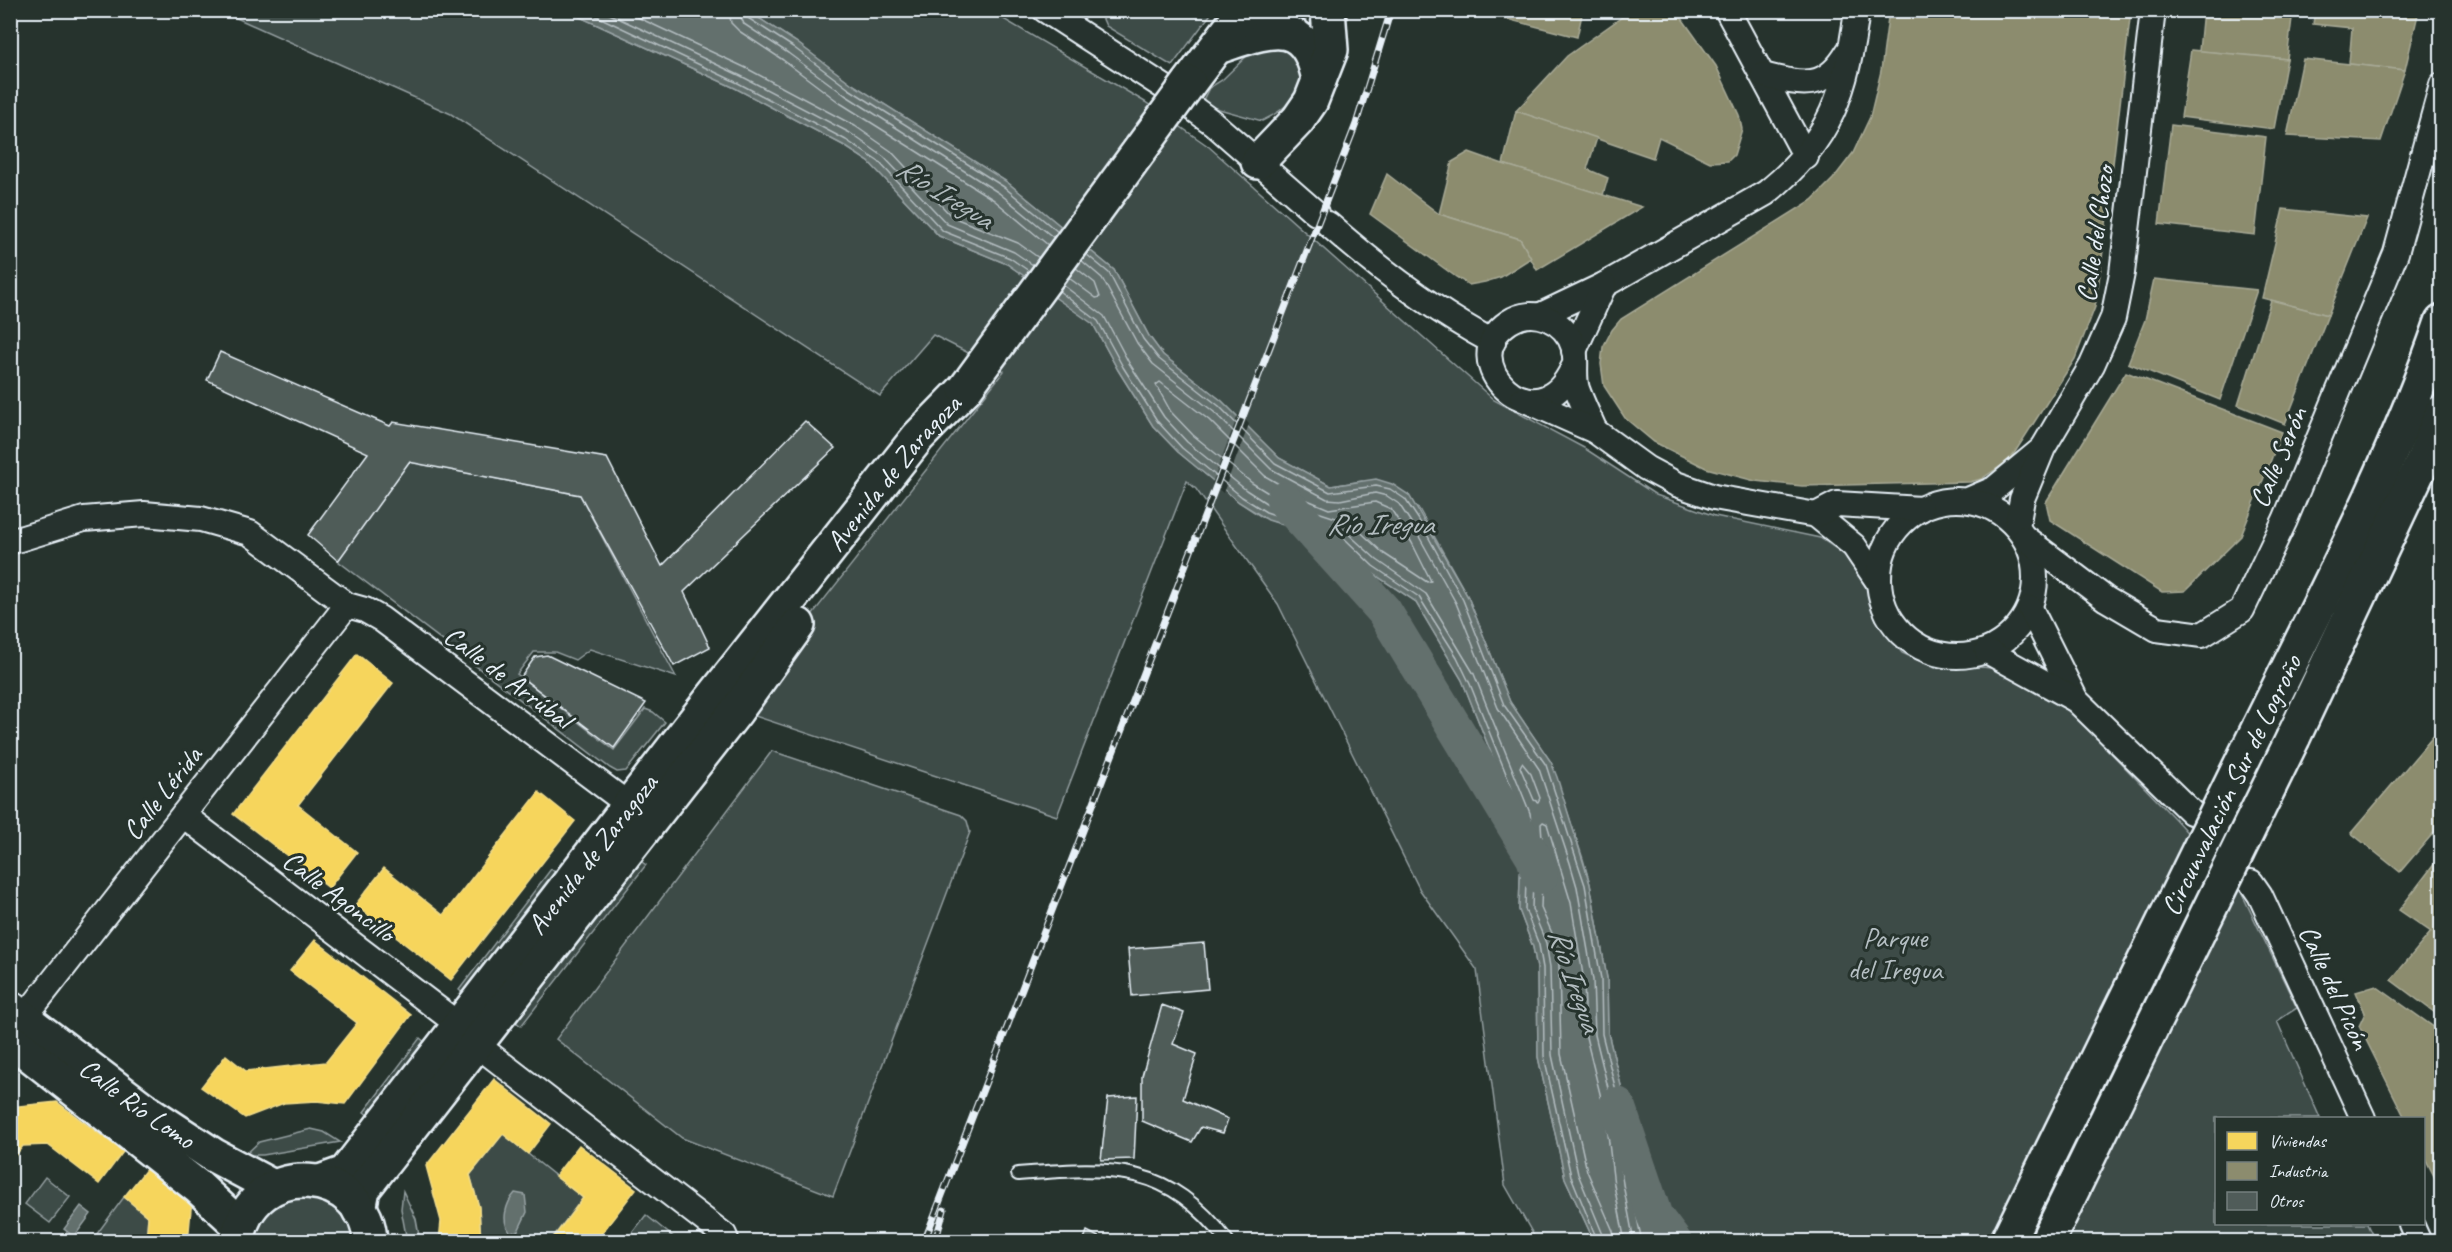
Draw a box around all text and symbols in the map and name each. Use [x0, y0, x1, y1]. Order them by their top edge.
water label: Río Iregua [890, 149, 1003, 239]
street label: Calle del Chozo [2068, 161, 2122, 304]
street label: Avenida de Zaragoza [817, 385, 969, 558]
street label: Calle Serón [2241, 400, 2315, 513]
water label: Río Iregua [1327, 505, 1436, 543]
street label: Calle de Arrúbal [437, 618, 583, 740]
street label: Circunvalación Sur de Logroño [2153, 647, 2310, 921]
street label: Calle Lérida [114, 738, 211, 847]
street label: Avenida de Zaragoza [519, 765, 666, 941]
street label: Calle Agoncillo [276, 842, 405, 951]
street label: Calle del Picón [2291, 919, 2380, 1056]
park label: Parque del Iregua [1848, 920, 1944, 987]
water label: Río Iregua [1540, 923, 1611, 1039]
street label: Calle Río Lomo [73, 1050, 204, 1157]
legend [2215, 1117, 2425, 1225]
text: Viviendas [2269, 1130, 2328, 1152]
text: Industria [2269, 1160, 2329, 1182]
text: Otros [2269, 1190, 2305, 1212]

